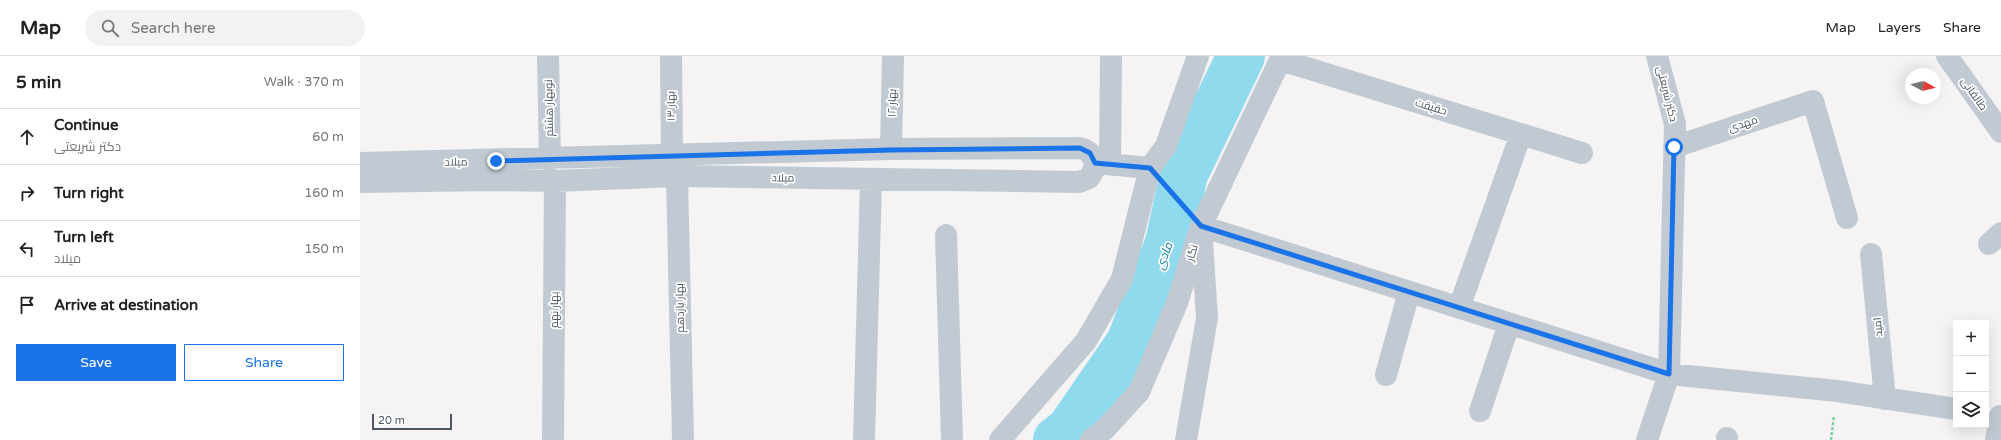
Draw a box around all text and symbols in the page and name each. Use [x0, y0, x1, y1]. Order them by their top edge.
search box [85, 10, 365, 46]
text: Map [20, 17, 61, 39]
icon: search [99, 17, 121, 39]
text: Search here [131, 19, 215, 37]
text: Map [1826, 19, 1856, 36]
text: Layers [1878, 19, 1921, 36]
text: Share [1943, 19, 1981, 36]
street label: دکتر شریعتی [1654, 65, 1680, 123]
north arrow [1905, 68, 1941, 104]
text: 5 min [16, 72, 61, 93]
text: Walk · 370 m [264, 74, 344, 90]
street label: طالقانی [1958, 75, 1990, 113]
street label: نوبهار هشتم [542, 79, 557, 137]
street label: بهار ۱۲ [885, 89, 899, 117]
street label: بهار ۱۳ [664, 91, 678, 121]
street label: حقیقت [1414, 96, 1448, 118]
street label: مهدی [1727, 113, 1759, 135]
text: Continue [54, 116, 118, 134]
icon: ahead [16, 126, 38, 148]
text: 60 m [312, 129, 344, 145]
route start [1665, 138, 1683, 156]
text: دکتر شریعتی [54, 139, 121, 155]
route end [487, 152, 505, 170]
street label: میلاد [444, 155, 468, 169]
street label: میلاد [771, 171, 795, 185]
icon: right [16, 182, 38, 204]
text: Turn right [54, 184, 124, 202]
text: 160 m [304, 185, 344, 201]
text: Turn left [54, 228, 114, 246]
icon: left [16, 238, 38, 260]
water label: مادی [1153, 240, 1175, 271]
text: 150 m [304, 241, 344, 257]
street label: نگار [1183, 243, 1201, 264]
text: میلاد [54, 251, 81, 267]
street label: بهار یازدهم [673, 283, 688, 333]
street label: بهار نهم [548, 292, 562, 328]
icon: arrive [16, 294, 38, 316]
text: Arrive at destination [54, 296, 198, 314]
street label: امید [1871, 317, 1885, 337]
map controls [1953, 320, 1989, 428]
button: + [1953, 320, 1989, 356]
button: Save [16, 344, 176, 381]
button: Share [184, 344, 344, 381]
button: − [1953, 356, 1989, 392]
button: layers [1953, 392, 1989, 428]
scale bar [372, 412, 452, 431]
text: 20 m [378, 414, 405, 427]

